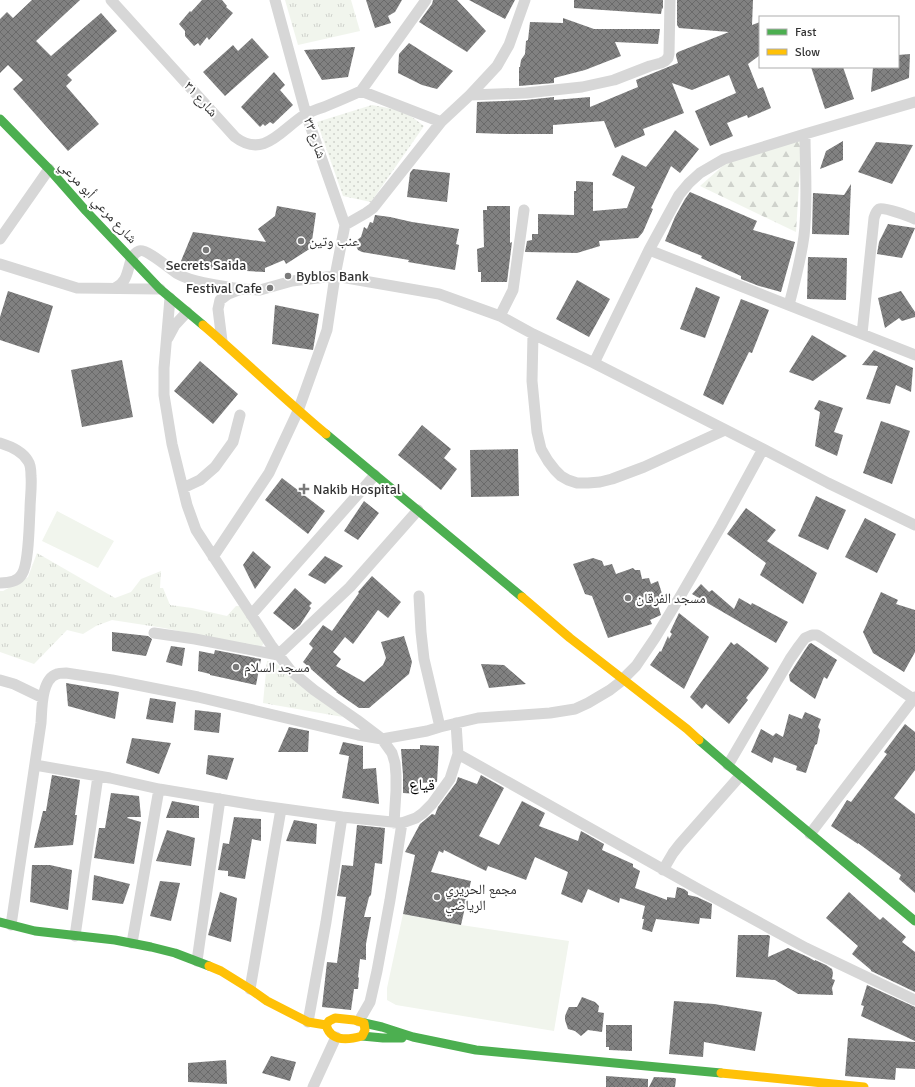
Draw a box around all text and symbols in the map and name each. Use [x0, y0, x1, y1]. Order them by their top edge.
legend [759, 16, 899, 68]
text: Fast [795, 25, 816, 40]
text: Slow [795, 45, 820, 60]
street label: شارع ٣١ [180, 78, 221, 121]
street label: شارع ٣٣ [299, 115, 330, 161]
street label: شارع مرعي أبو مرعي [53, 157, 141, 249]
place label: عنب وتين [309, 233, 359, 250]
marker: عنب وتين [296, 236, 306, 246]
marker: Secrets Saida [201, 245, 211, 255]
place label: Secrets Saida [166, 257, 246, 274]
place label: Byblos Bank [296, 268, 369, 285]
marker: Byblos Bank [283, 271, 293, 281]
place label: Festival Cafe [186, 280, 262, 297]
marker: Festival Cafe [265, 283, 275, 293]
place label: Nakib Hospital [313, 481, 401, 498]
marker: Nakib Hospital [298, 483, 310, 495]
place label: مسجد الفرقان [636, 590, 706, 607]
marker: مسجد الفرقان [623, 593, 633, 603]
place label: مسجد السلام [244, 659, 310, 677]
marker: مسجد السلام [231, 662, 241, 672]
district label: قياع [409, 775, 435, 795]
place label: مجمع الحريري الرياضي [445, 881, 517, 916]
marker: مجمع الحريري الرياضي [432, 892, 442, 902]

